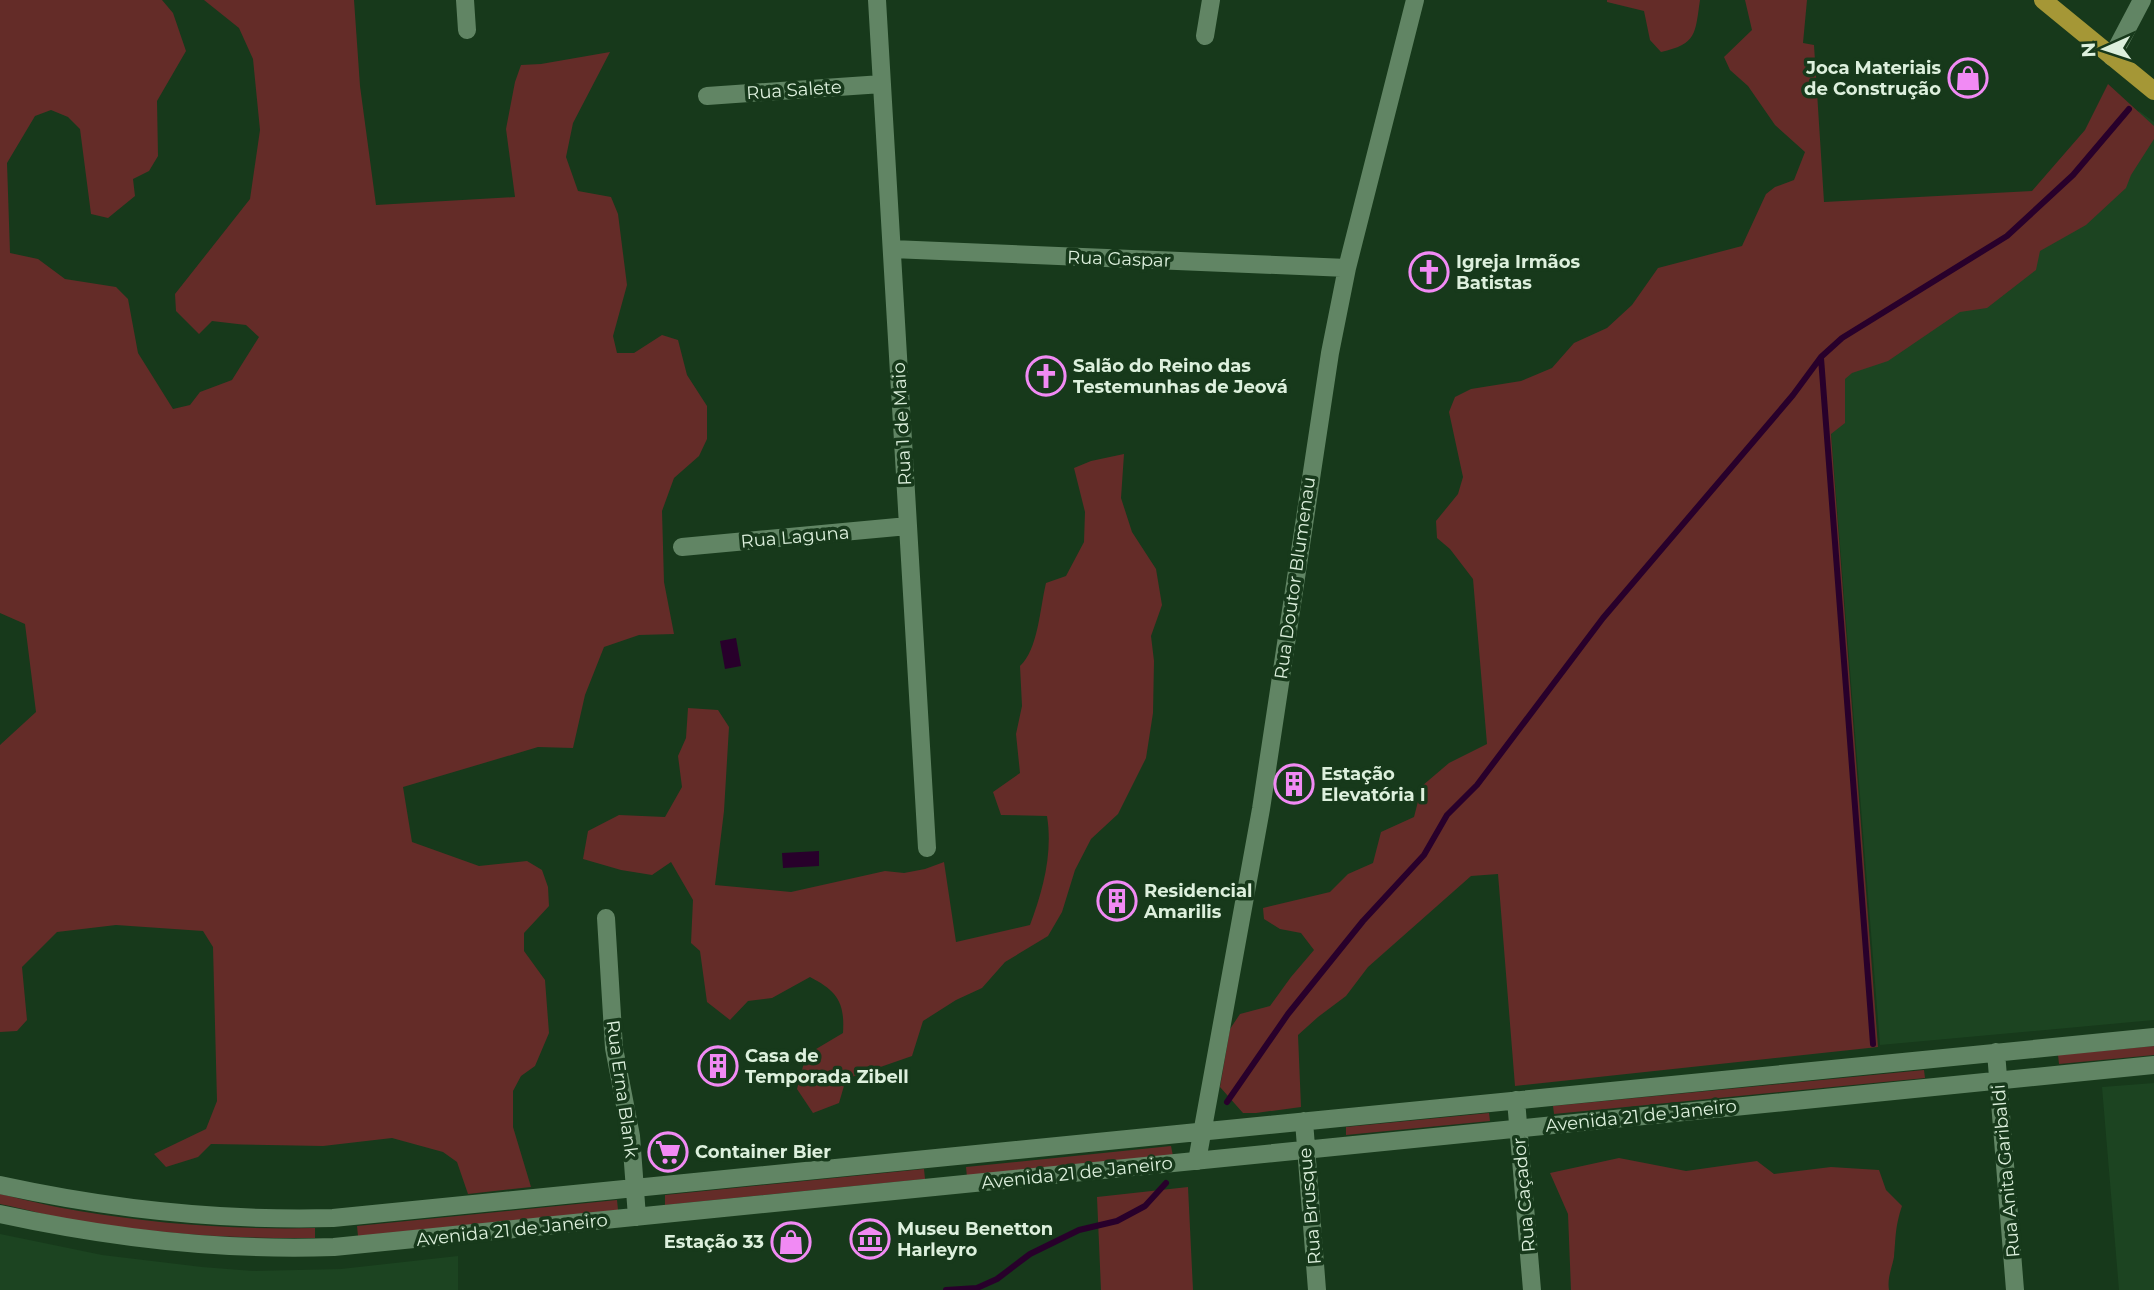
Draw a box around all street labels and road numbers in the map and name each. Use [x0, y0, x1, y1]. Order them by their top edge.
street label: Rua Salete [745, 76, 843, 104]
street label: Rua Gaspar [1067, 246, 1171, 272]
street label: Rua 1 de Maio [888, 362, 916, 486]
street label: Rua Doutor Blumenau [1270, 475, 1320, 681]
street label: Rua Laguna [740, 521, 850, 553]
street label: Rua Erna Blank [601, 1019, 643, 1160]
street label: Rua Anita Garibaldi [1987, 1084, 2025, 1258]
street label: Avenida 21 de Janeiro [1544, 1095, 1738, 1137]
street label: Rua Caçador [1508, 1137, 1540, 1253]
street label: Rua Brusque [1294, 1146, 1326, 1265]
street label: Avenida 21 de Janeiro [980, 1152, 1174, 1194]
street label: Avenida 21 de Janeiro [415, 1209, 609, 1251]

